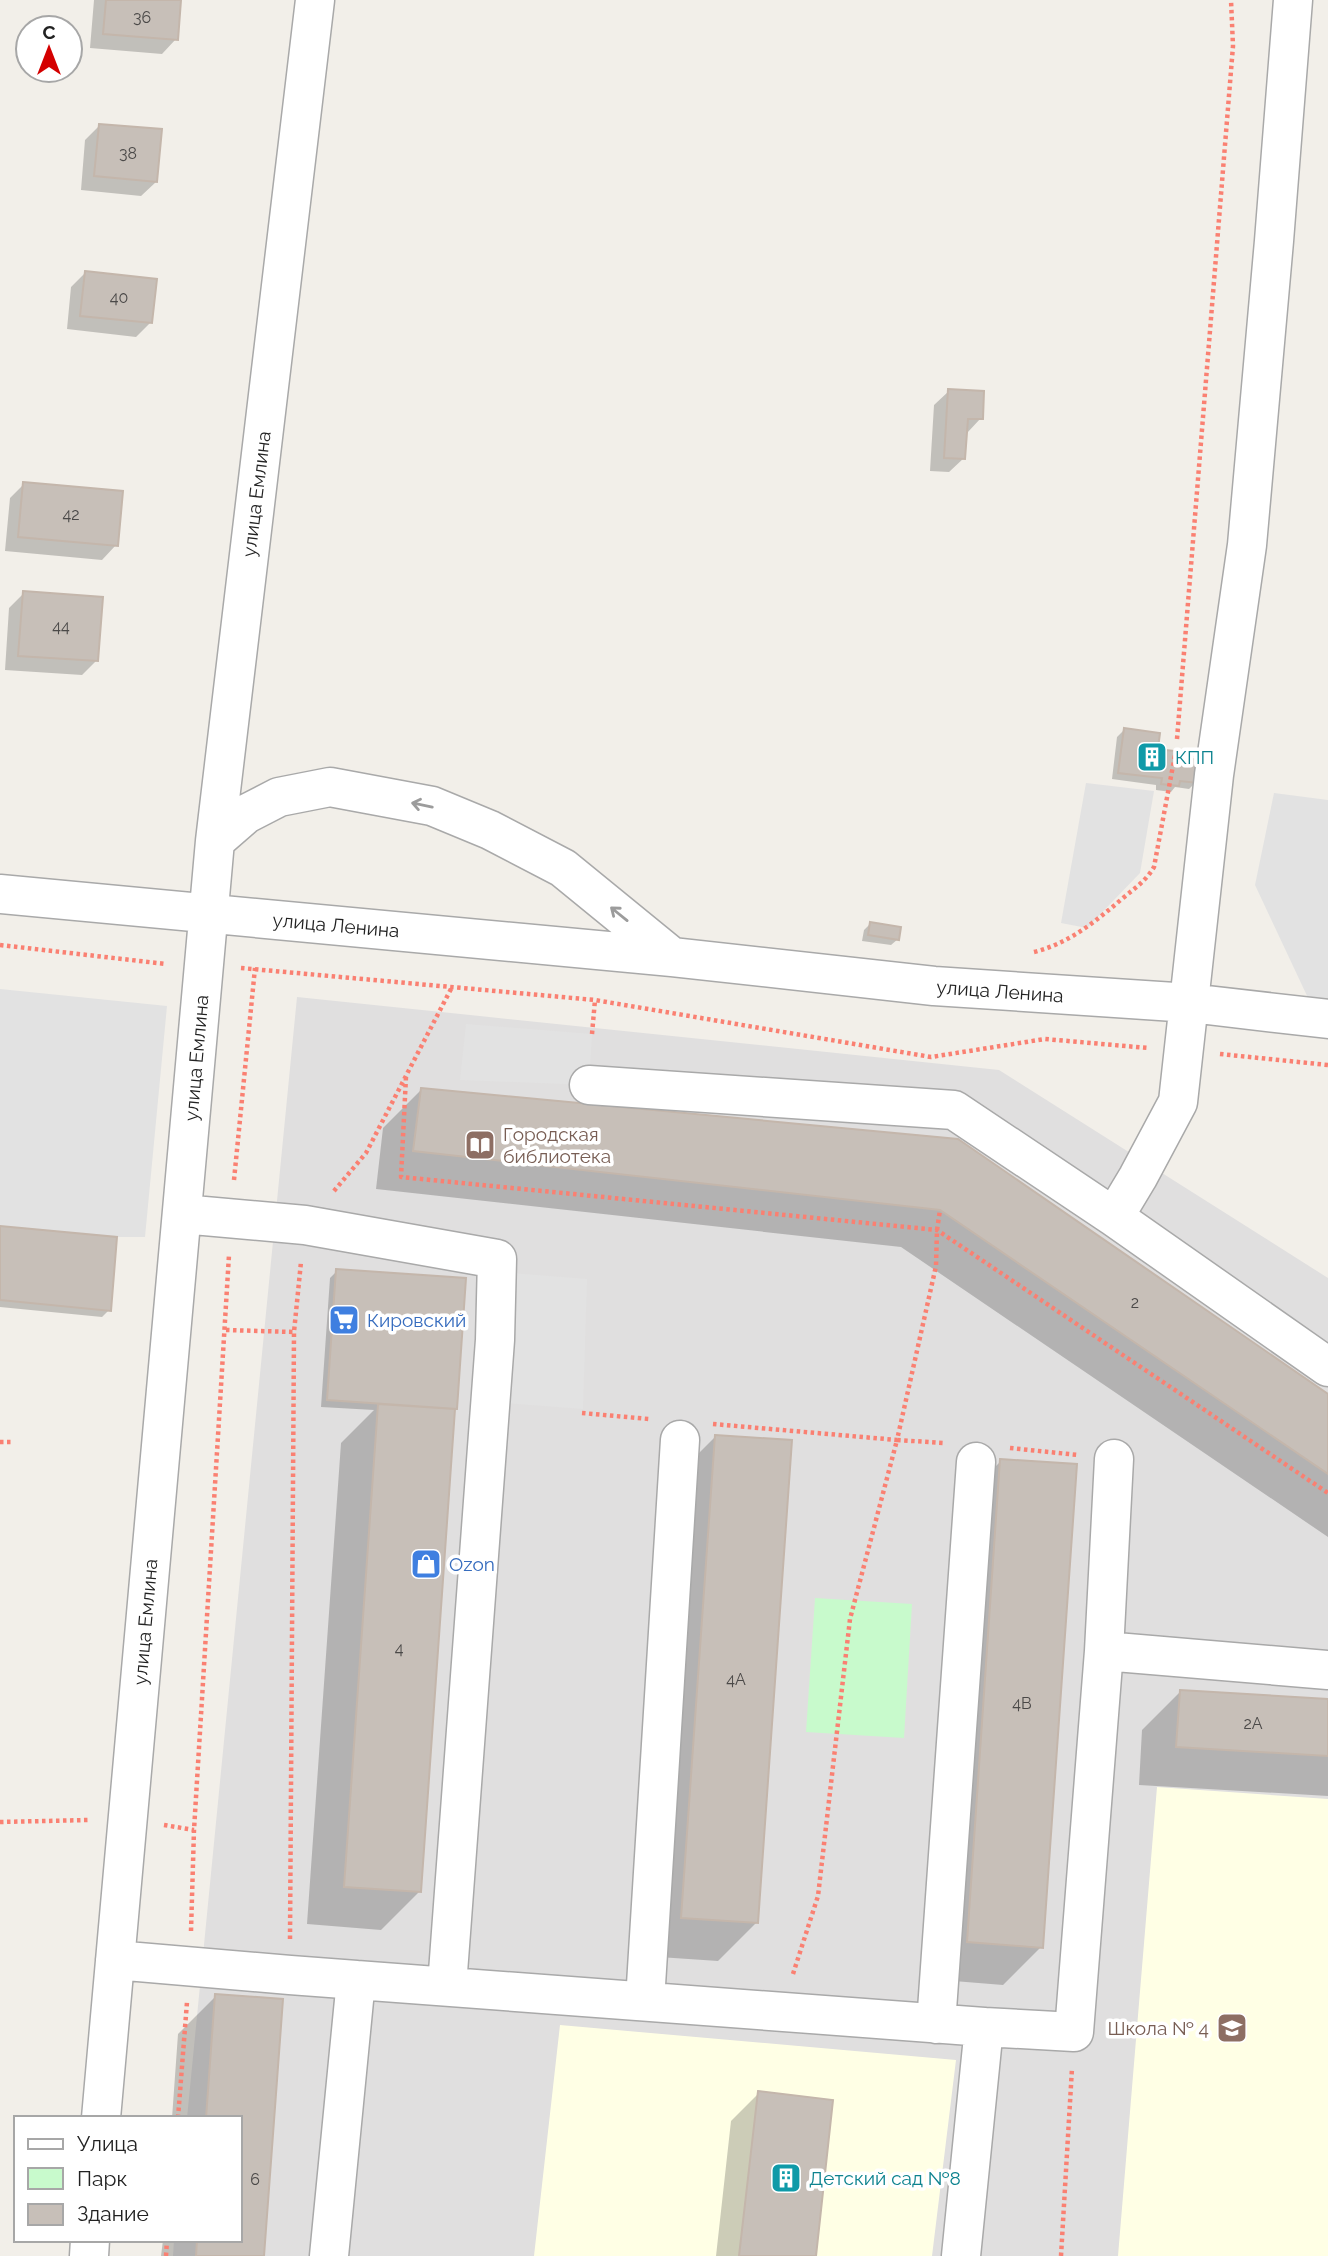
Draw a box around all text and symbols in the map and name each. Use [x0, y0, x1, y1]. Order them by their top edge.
house number: 36 [133, 8, 151, 27]
north arrow [14, 14, 84, 84]
text: С [42, 21, 56, 43]
house number: 38 [119, 144, 137, 163]
house number: 40 [110, 288, 128, 307]
street label: улица Емлина [237, 430, 275, 558]
house number: 42 [62, 505, 80, 524]
house number: 44 [52, 617, 70, 636]
building icon: КПП [1135, 740, 1169, 774]
place label: КПП [1175, 746, 1214, 768]
one-way arrow [411, 797, 434, 811]
one-way arrow [610, 906, 628, 922]
street label: улица Ленина [272, 908, 400, 942]
street label: улица Ленина [936, 976, 1064, 1006]
street label: улица Емлина [180, 994, 212, 1122]
place label: Городская библиотека [503, 1123, 611, 1167]
library icon: Городская библиотека [463, 1128, 497, 1162]
house number: 2 [1131, 1293, 1139, 1312]
supermarket icon: Кировский [327, 1303, 361, 1337]
place label: Кировский [367, 1309, 466, 1331]
shop icon: Ozon [409, 1547, 443, 1581]
place label: Ozon [449, 1553, 495, 1575]
street label: улица Емлина [129, 1558, 161, 1686]
house number: 4 [395, 1639, 404, 1658]
house number: 4А [726, 1670, 746, 1689]
house number: 4В [1012, 1694, 1032, 1713]
house number: 2А [1243, 1714, 1263, 1733]
school or university icon: Школа № 4 [1215, 2011, 1249, 2045]
place label: Школа № 4 [1107, 2017, 1209, 2039]
legend [14, 2116, 242, 2242]
text: Улица [77, 2131, 138, 2156]
building icon: Детский сад №8 [769, 2161, 803, 2195]
text: Парк [77, 2166, 127, 2191]
place label: Детский сад №8 [809, 2167, 961, 2189]
house number: 6 [250, 2170, 260, 2189]
text: Здание [77, 2201, 149, 2226]

